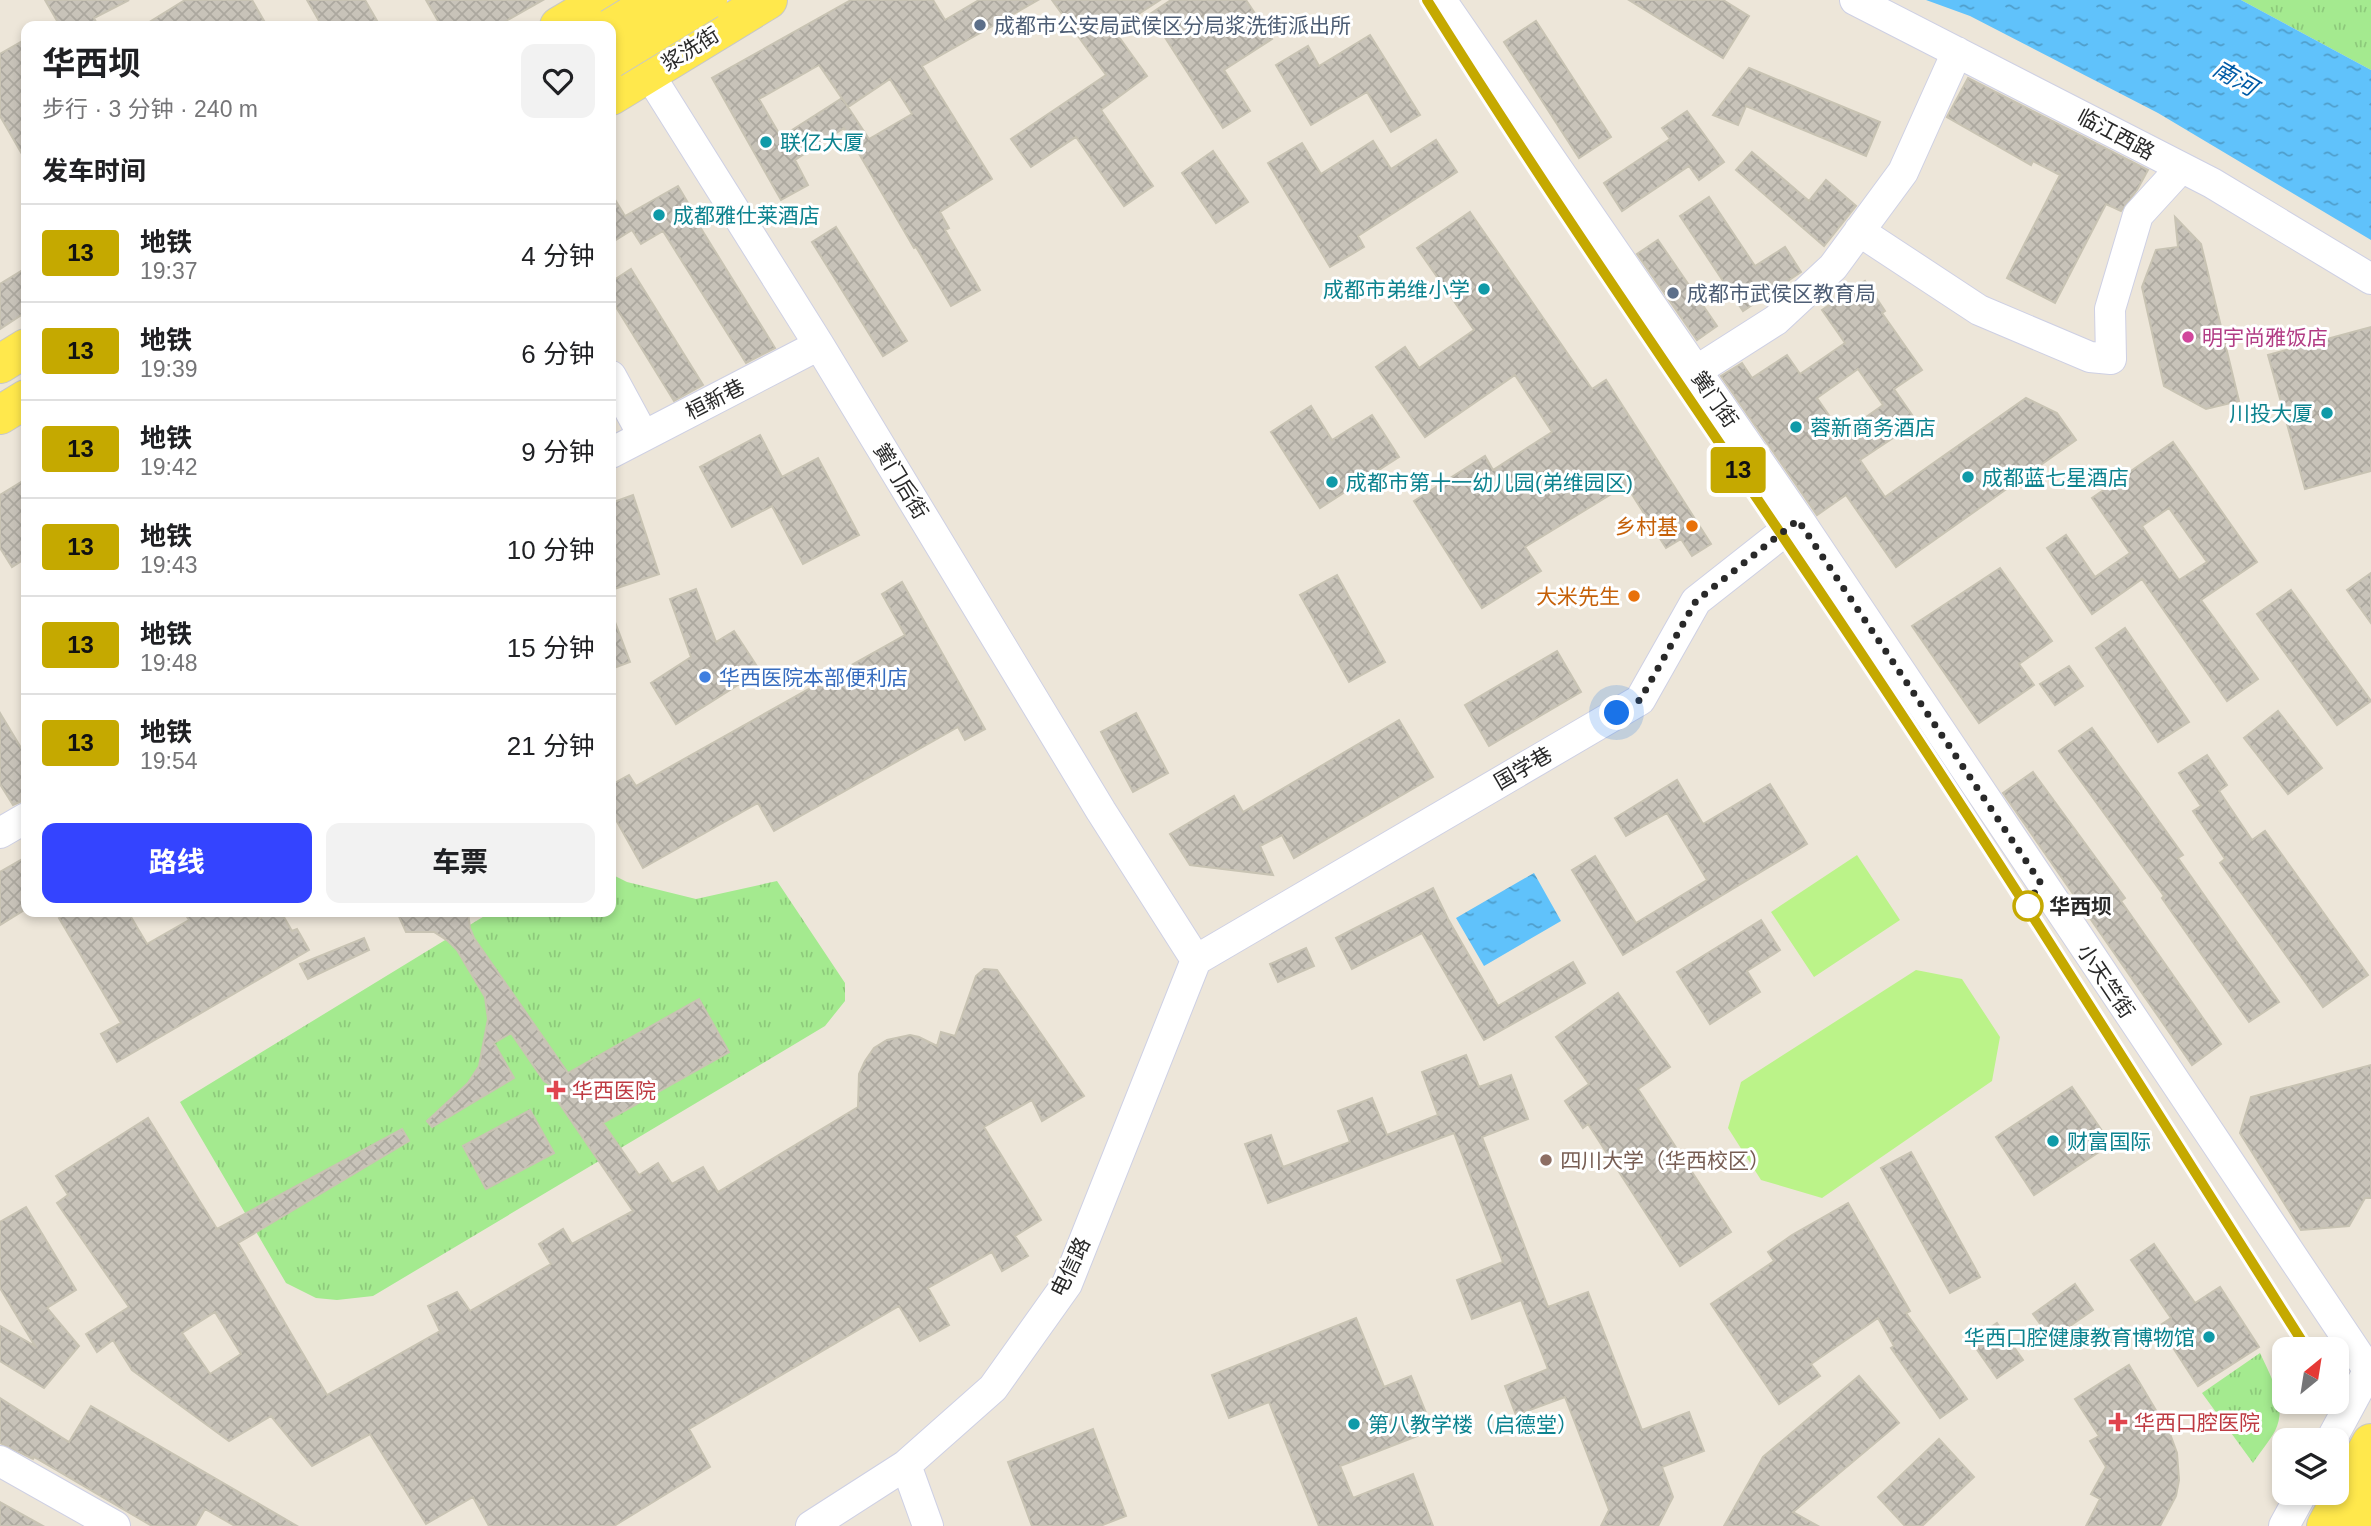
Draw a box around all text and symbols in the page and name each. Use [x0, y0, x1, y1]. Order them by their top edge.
place label: 成都市公安局武侯区分局浆洗街派出所 [994, 14, 1351, 37]
marker: 成都市公安局武侯区分局浆洗街派出所 [972, 17, 988, 33]
street label: 浆洗街 [657, 23, 723, 75]
button: heart [521, 44, 595, 118]
text: 华西坝 [42, 45, 141, 82]
water label: 南河 [2209, 55, 2265, 103]
text: 步行 · 3 分钟 · 240 m [42, 96, 258, 122]
street label: 临江西路 [2074, 104, 2158, 164]
place label: 联亿大厦 [780, 131, 864, 154]
marker: 联亿大厦 [758, 134, 774, 150]
text: 发车时间 [42, 156, 146, 186]
place label: 成都雅仕莱酒店 [673, 204, 820, 227]
marker: 成都雅仕莱酒店 [651, 207, 667, 223]
text: 地铁 [140, 227, 192, 257]
text: 13 [67, 239, 94, 266]
text: 4 分钟 [521, 241, 595, 271]
text: 19:37 [140, 258, 198, 284]
place label: 成都市弟维小学 [1323, 278, 1470, 301]
marker: 成都市弟维小学 [1476, 281, 1492, 297]
place label: 成都市武侯区教育局 [1687, 282, 1876, 305]
marker: 成都市武侯区教育局 [1665, 285, 1681, 301]
text: 地铁 [140, 325, 192, 355]
place label: 明宇尚雅饭店 [2202, 326, 2328, 349]
marker: 明宇尚雅饭店 [2180, 329, 2196, 345]
text: 13 [67, 337, 94, 364]
text: 6 分钟 [521, 339, 595, 369]
text: 19:39 [140, 356, 198, 382]
street label: 黉门街 [1688, 367, 1742, 431]
street label: 桓新巷 [682, 374, 748, 424]
place label: 川投大厦 [2229, 402, 2313, 425]
marker: 川投大厦 [2319, 405, 2335, 421]
place label: 蓉新商务酒店 [1810, 416, 1936, 439]
marker: 蓉新商务酒店 [1788, 419, 1804, 435]
text: 地铁 [140, 423, 192, 453]
text: 13 [67, 435, 94, 462]
text: 9 分钟 [521, 437, 595, 467]
street label: 黉门后街 [870, 439, 932, 523]
line badge: 13 [1706, 447, 1770, 493]
text: 19:42 [140, 454, 198, 480]
text: 13 [1725, 456, 1751, 483]
place label: 成都蓝七星酒店 [1982, 466, 2129, 489]
marker: 成都蓝七星酒店 [1960, 469, 1976, 485]
place label: 成都市第十一幼儿园(弟维园区) [1346, 471, 1633, 494]
marker: 成都市第十一幼儿园(弟维园区) [1324, 474, 1340, 490]
place label: 乡村基 [1615, 515, 1678, 538]
marker: 乡村基 [1684, 518, 1700, 534]
text: 地铁 [140, 521, 192, 551]
text: 13 [67, 533, 94, 560]
text: 10 分钟 [507, 535, 595, 565]
text: 19:43 [140, 552, 198, 578]
place label: 大米先生 [1536, 585, 1620, 608]
marker: 大米先生 [1626, 588, 1642, 604]
text: 地铁 [140, 619, 192, 649]
text: 13 [67, 631, 94, 658]
text: 15 分钟 [507, 633, 595, 663]
text: 19:48 [140, 650, 198, 676]
place label: 华西医院本部便利店 [719, 666, 908, 689]
marker: 华西医院本部便利店 [697, 669, 713, 685]
your location [1599, 695, 1634, 730]
text: 地铁 [140, 717, 192, 747]
text: 13 [67, 729, 94, 756]
text: 21 分钟 [507, 731, 595, 761]
street label: 国学巷 [1490, 742, 1556, 794]
text: 19:54 [140, 748, 198, 774]
button: 路线 [42, 823, 312, 903]
button: 车票 [326, 823, 595, 903]
marker: 华西坝 [2013, 891, 2043, 921]
place label: 华西坝 [2049, 895, 2112, 918]
street label: 小天竺街 [2073, 940, 2139, 1022]
place label: 华西医院 [572, 1079, 656, 1102]
marker: 华西医院 [546, 1080, 566, 1100]
place label: 财富国际 [2067, 1130, 2151, 1153]
marker: 财富国际 [2045, 1133, 2061, 1149]
place label: 四川大学（华西校区） [1560, 1149, 1770, 1172]
marker: 四川大学（华西校区） [1538, 1152, 1554, 1168]
street label: 电信路 [1046, 1234, 1094, 1300]
place label: 华西口腔健康教育博物馆 [1964, 1326, 2195, 1349]
marker: 华西口腔健康教育博物馆 [2201, 1329, 2217, 1345]
north arrow [2272, 1337, 2348, 1414]
map controls [2272, 1337, 2349, 1505]
place label: 华西口腔医院 [2134, 1411, 2260, 1434]
marker: 华西口腔医院 [2108, 1412, 2128, 1432]
place label: 第八教学楼（启德堂） [1368, 1413, 1578, 1436]
marker: 第八教学楼（启德堂） [1346, 1416, 1362, 1432]
button: layers [2272, 1428, 2349, 1505]

